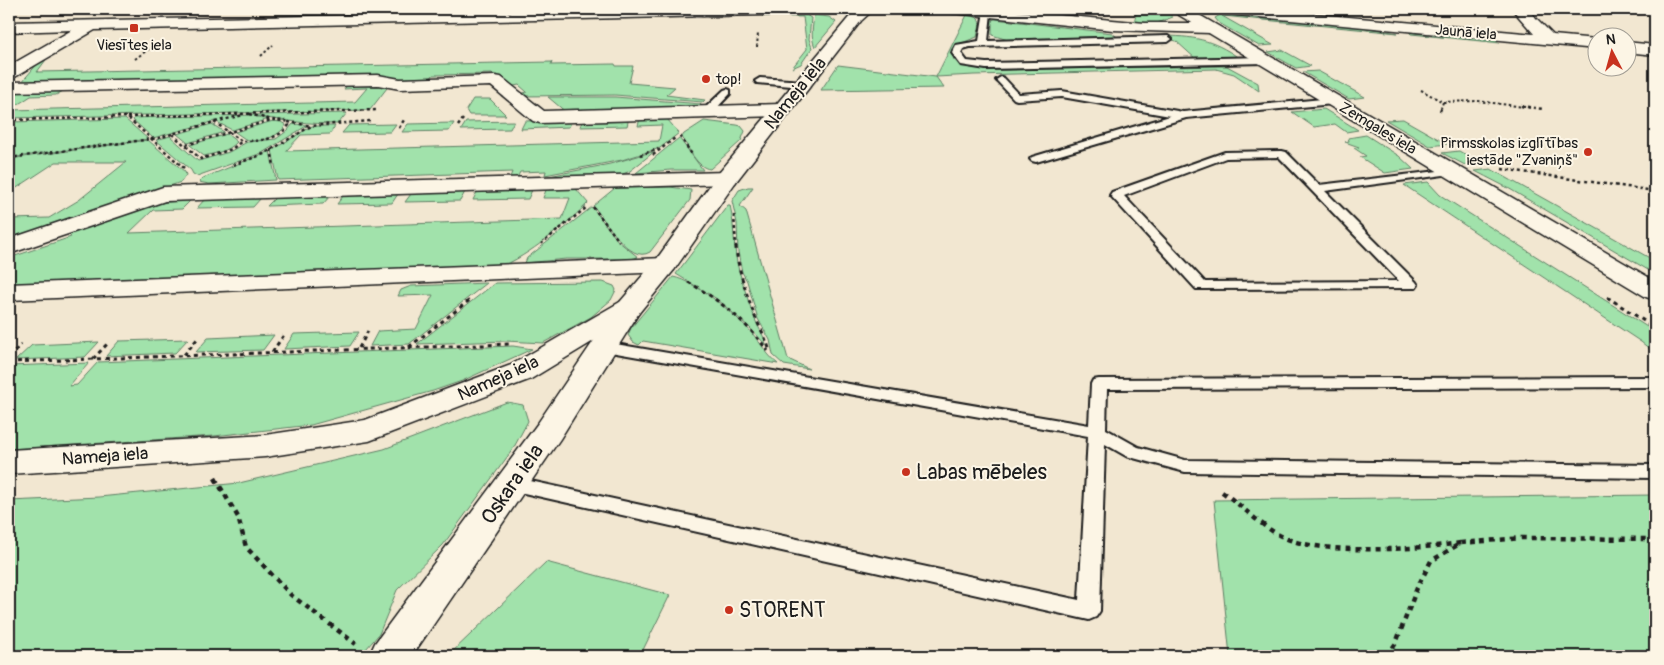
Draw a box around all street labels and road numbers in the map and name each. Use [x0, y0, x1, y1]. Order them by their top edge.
street label: Jaunā iela [1434, 20, 1497, 45]
street label: Nameja iela [759, 52, 832, 134]
street label: Zemgales iela [1336, 98, 1420, 159]
street label: Nameja iela [454, 350, 542, 407]
street label: Oskara iela [475, 439, 550, 530]
street label: Nameja iela [61, 442, 149, 471]

